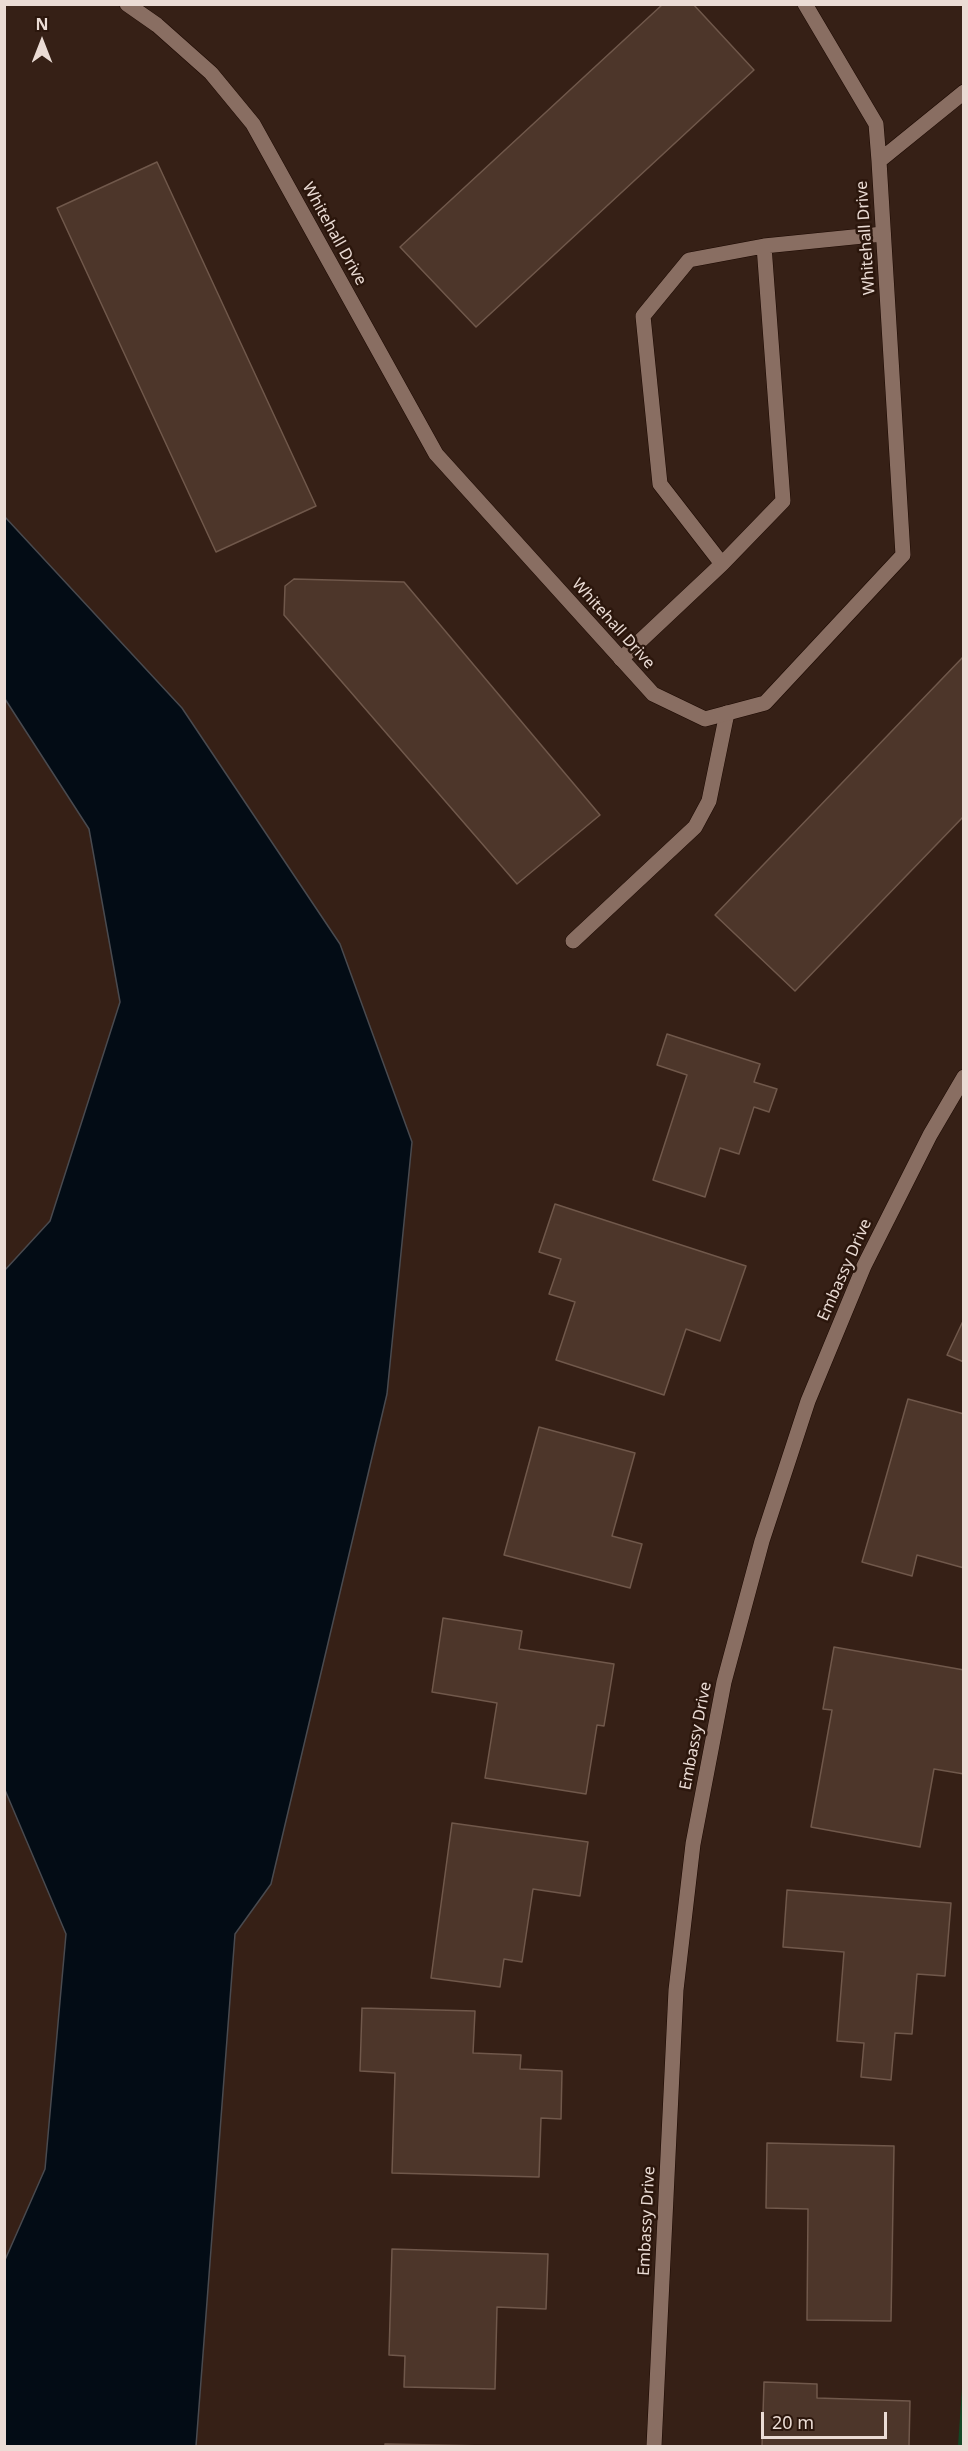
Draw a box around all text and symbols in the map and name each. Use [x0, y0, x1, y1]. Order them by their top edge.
north arrow [12, 12, 72, 72]
text: N [35, 13, 49, 35]
street label: Whitehall Drive [298, 179, 370, 289]
street label: Whitehall Drive [852, 180, 880, 296]
street label: Whitehall Drive [568, 575, 658, 673]
street label: Embassy Drive [814, 1216, 876, 1324]
street label: Embassy Drive [676, 1680, 716, 1792]
street label: Embassy Drive [635, 2166, 659, 2276]
scale bar [764, 2400, 890, 2438]
text: 20 m [772, 2410, 814, 2434]

